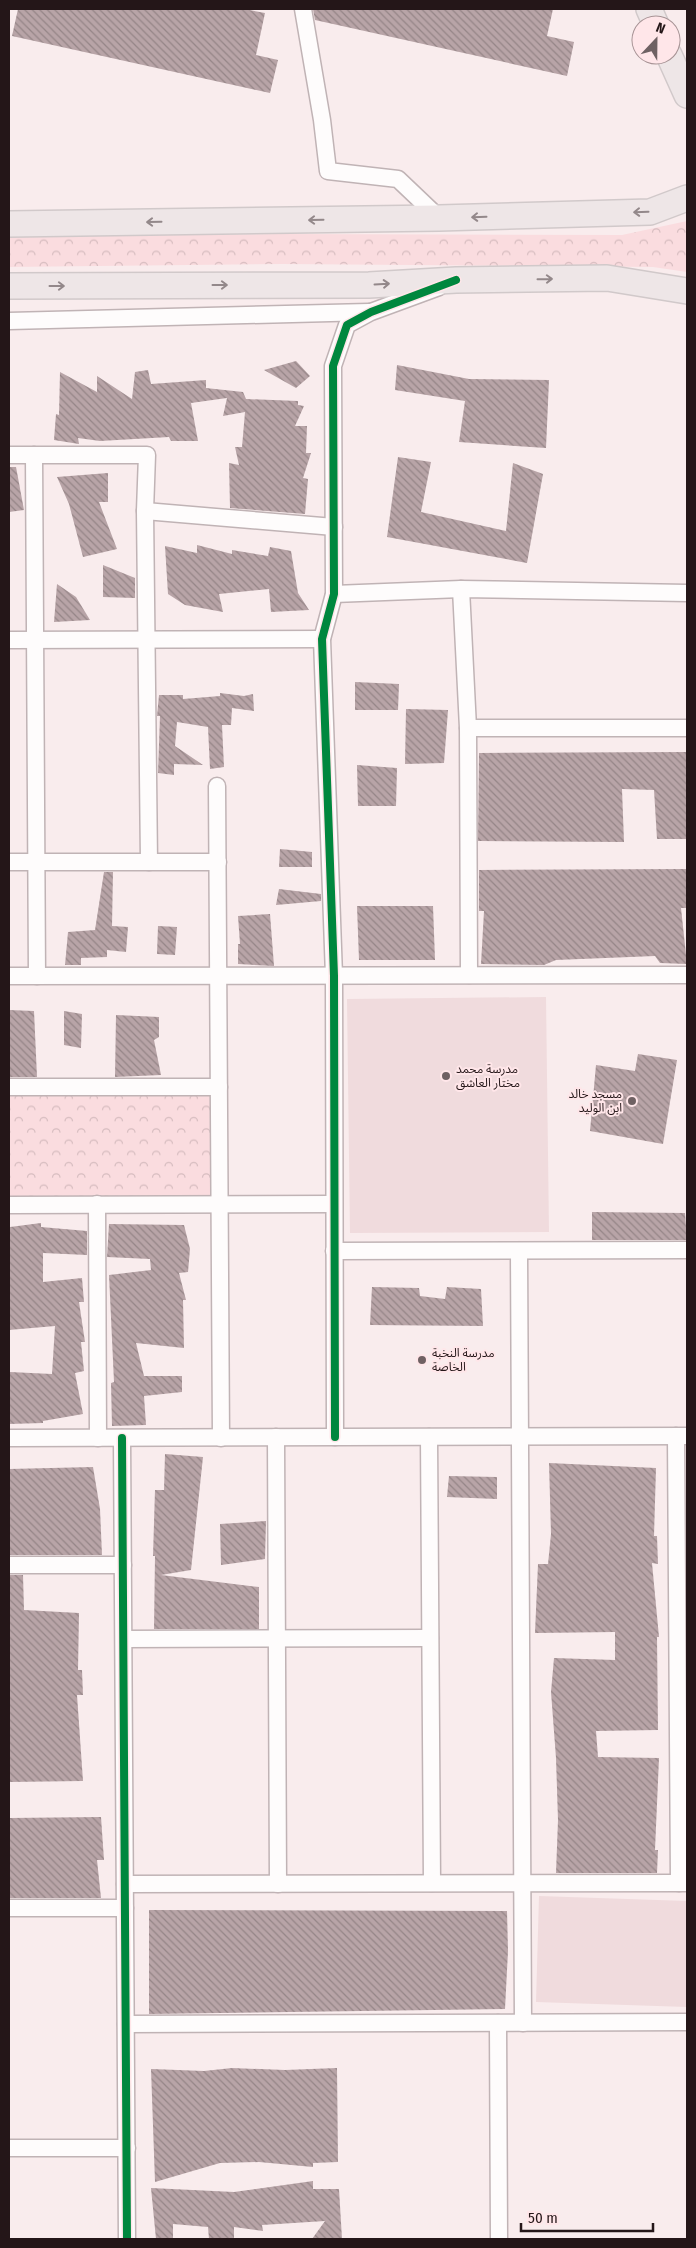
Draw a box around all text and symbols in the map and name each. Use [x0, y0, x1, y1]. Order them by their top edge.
north arrow [631, 15, 681, 65]
text: N [654, 19, 668, 38]
one-way arrow [633, 207, 650, 217]
one-way arrow [471, 212, 487, 222]
one-way arrow [308, 215, 324, 225]
one-way arrow [146, 217, 162, 227]
one-way arrow [536, 274, 553, 284]
one-way arrow [212, 280, 228, 290]
one-way arrow [374, 280, 390, 289]
one-way arrow [49, 281, 65, 291]
place label: مدرسة محمد مختار العاشق [456, 1062, 520, 1091]
marker: مدرسة محمد مختار العاشق [440, 1070, 452, 1082]
place label: مسجد خالد ابن الوليد [569, 1087, 622, 1115]
marker: مسجد خالد ابن الوليد [626, 1095, 638, 1107]
place label: مدرسة النخبة الخاصة [432, 1346, 494, 1374]
marker: مدرسة النخبة الخاصة [416, 1354, 428, 1366]
scale bar [521, 2200, 654, 2232]
text: 50 m [528, 2209, 558, 2227]

